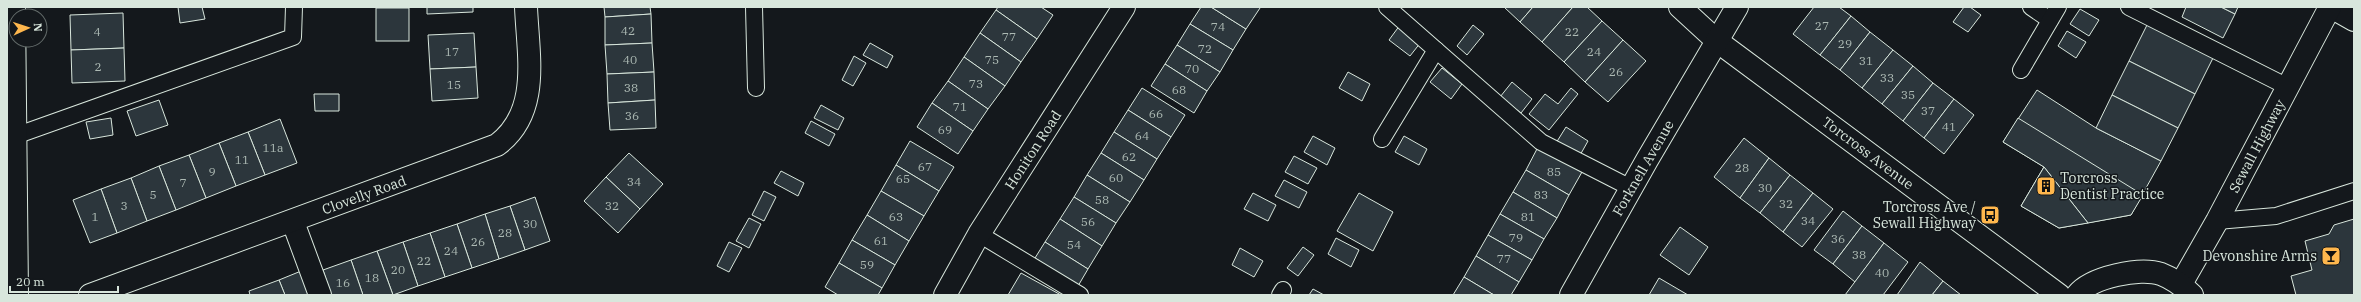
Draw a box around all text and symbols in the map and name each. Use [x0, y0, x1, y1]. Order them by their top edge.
north arrow [8, 8, 48, 48]
house number: 27 [1815, 18, 1829, 33]
house number: 74 [1211, 19, 1225, 34]
text: N [31, 23, 45, 32]
house number: 42 [621, 23, 635, 38]
house number: 4 [93, 24, 101, 39]
house number: 22 [1565, 24, 1579, 39]
house number: 77 [1002, 29, 1016, 44]
house number: 29 [1838, 36, 1852, 51]
house number: 72 [1198, 41, 1212, 56]
house number: 17 [445, 44, 459, 59]
house number: 24 [1587, 44, 1601, 59]
house number: 40 [623, 52, 637, 67]
house number: 75 [985, 52, 999, 67]
house number: 31 [1859, 53, 1873, 68]
house number: 2 [94, 59, 102, 74]
house number: 70 [1185, 61, 1199, 76]
house number: 26 [1609, 64, 1623, 79]
house number: 33 [1880, 70, 1894, 85]
house number: 73 [969, 76, 983, 91]
house number: 15 [447, 77, 461, 92]
house number: 38 [624, 80, 638, 95]
house number: 68 [1172, 82, 1186, 97]
house number: 35 [1901, 87, 1915, 102]
street label: Sewall Highway [2225, 96, 2289, 196]
house number: 71 [953, 99, 967, 114]
house number: 37 [1921, 103, 1935, 118]
house number: 66 [1149, 106, 1163, 121]
street label: Honiton Road [1001, 107, 1066, 193]
house number: 36 [625, 108, 639, 123]
street label: Torcross Avenue [1819, 113, 1917, 193]
street label: Forknell Avenue [1608, 117, 1678, 219]
house number: 41 [1942, 119, 1956, 134]
house number: 69 [938, 122, 952, 137]
house number: 64 [1135, 128, 1149, 143]
house number: 11a [263, 140, 284, 155]
house number: 62 [1122, 149, 1136, 164]
house number: 11 [235, 152, 249, 167]
house number: 67 [918, 159, 932, 174]
house number: 28 [1735, 160, 1749, 175]
house number: 9 [208, 164, 216, 179]
house number: 85 [1547, 164, 1561, 179]
place label: Torcross Dentist Practice [2060, 169, 2164, 203]
house number: 60 [1109, 170, 1123, 185]
street label: Clovelly Road [319, 171, 409, 219]
house number: 65 [896, 171, 910, 186]
house number: 34 [627, 174, 641, 189]
house number: 7 [179, 175, 187, 190]
building icon: Torcross Dentist Practice [2035, 175, 2057, 197]
house number: 30 [1758, 180, 1772, 195]
house number: 5 [149, 187, 157, 202]
house number: 83 [1534, 187, 1548, 202]
house number: 58 [1095, 192, 1109, 207]
house number: 32 [1779, 196, 1793, 211]
house number: 3 [120, 198, 128, 213]
house number: 32 [605, 198, 619, 213]
place label: Torcross Ave / Sewall Highway [1873, 198, 1977, 232]
bus stop icon: Torcross Ave / Sewall Highway [1979, 204, 2001, 226]
house number: 1 [91, 209, 99, 224]
house number: 63 [889, 209, 903, 224]
house number: 81 [1521, 209, 1535, 224]
house number: 34 [1801, 213, 1815, 228]
house number: 56 [1081, 214, 1095, 229]
house number: 30 [523, 216, 537, 231]
house number: 28 [498, 225, 512, 240]
house number: 79 [1509, 230, 1523, 245]
house number: 36 [1831, 231, 1845, 246]
house number: 61 [874, 233, 888, 248]
house number: 26 [471, 234, 485, 249]
house number: 54 [1067, 237, 1081, 252]
house number: 24 [444, 243, 458, 258]
bar icon: Devonshire Arms [2320, 245, 2342, 267]
house number: 38 [1852, 247, 1866, 262]
place label: Devonshire Arms [2203, 247, 2317, 265]
house number: 77 [1497, 251, 1511, 266]
house number: 22 [417, 253, 431, 268]
house number: 59 [860, 257, 874, 272]
house number: 20 [391, 262, 405, 277]
house number: 40 [1875, 265, 1889, 280]
scale bar [10, 268, 118, 294]
house number: 18 [365, 270, 379, 285]
text: 20 m [16, 274, 45, 289]
house number: 16 [336, 275, 350, 290]

